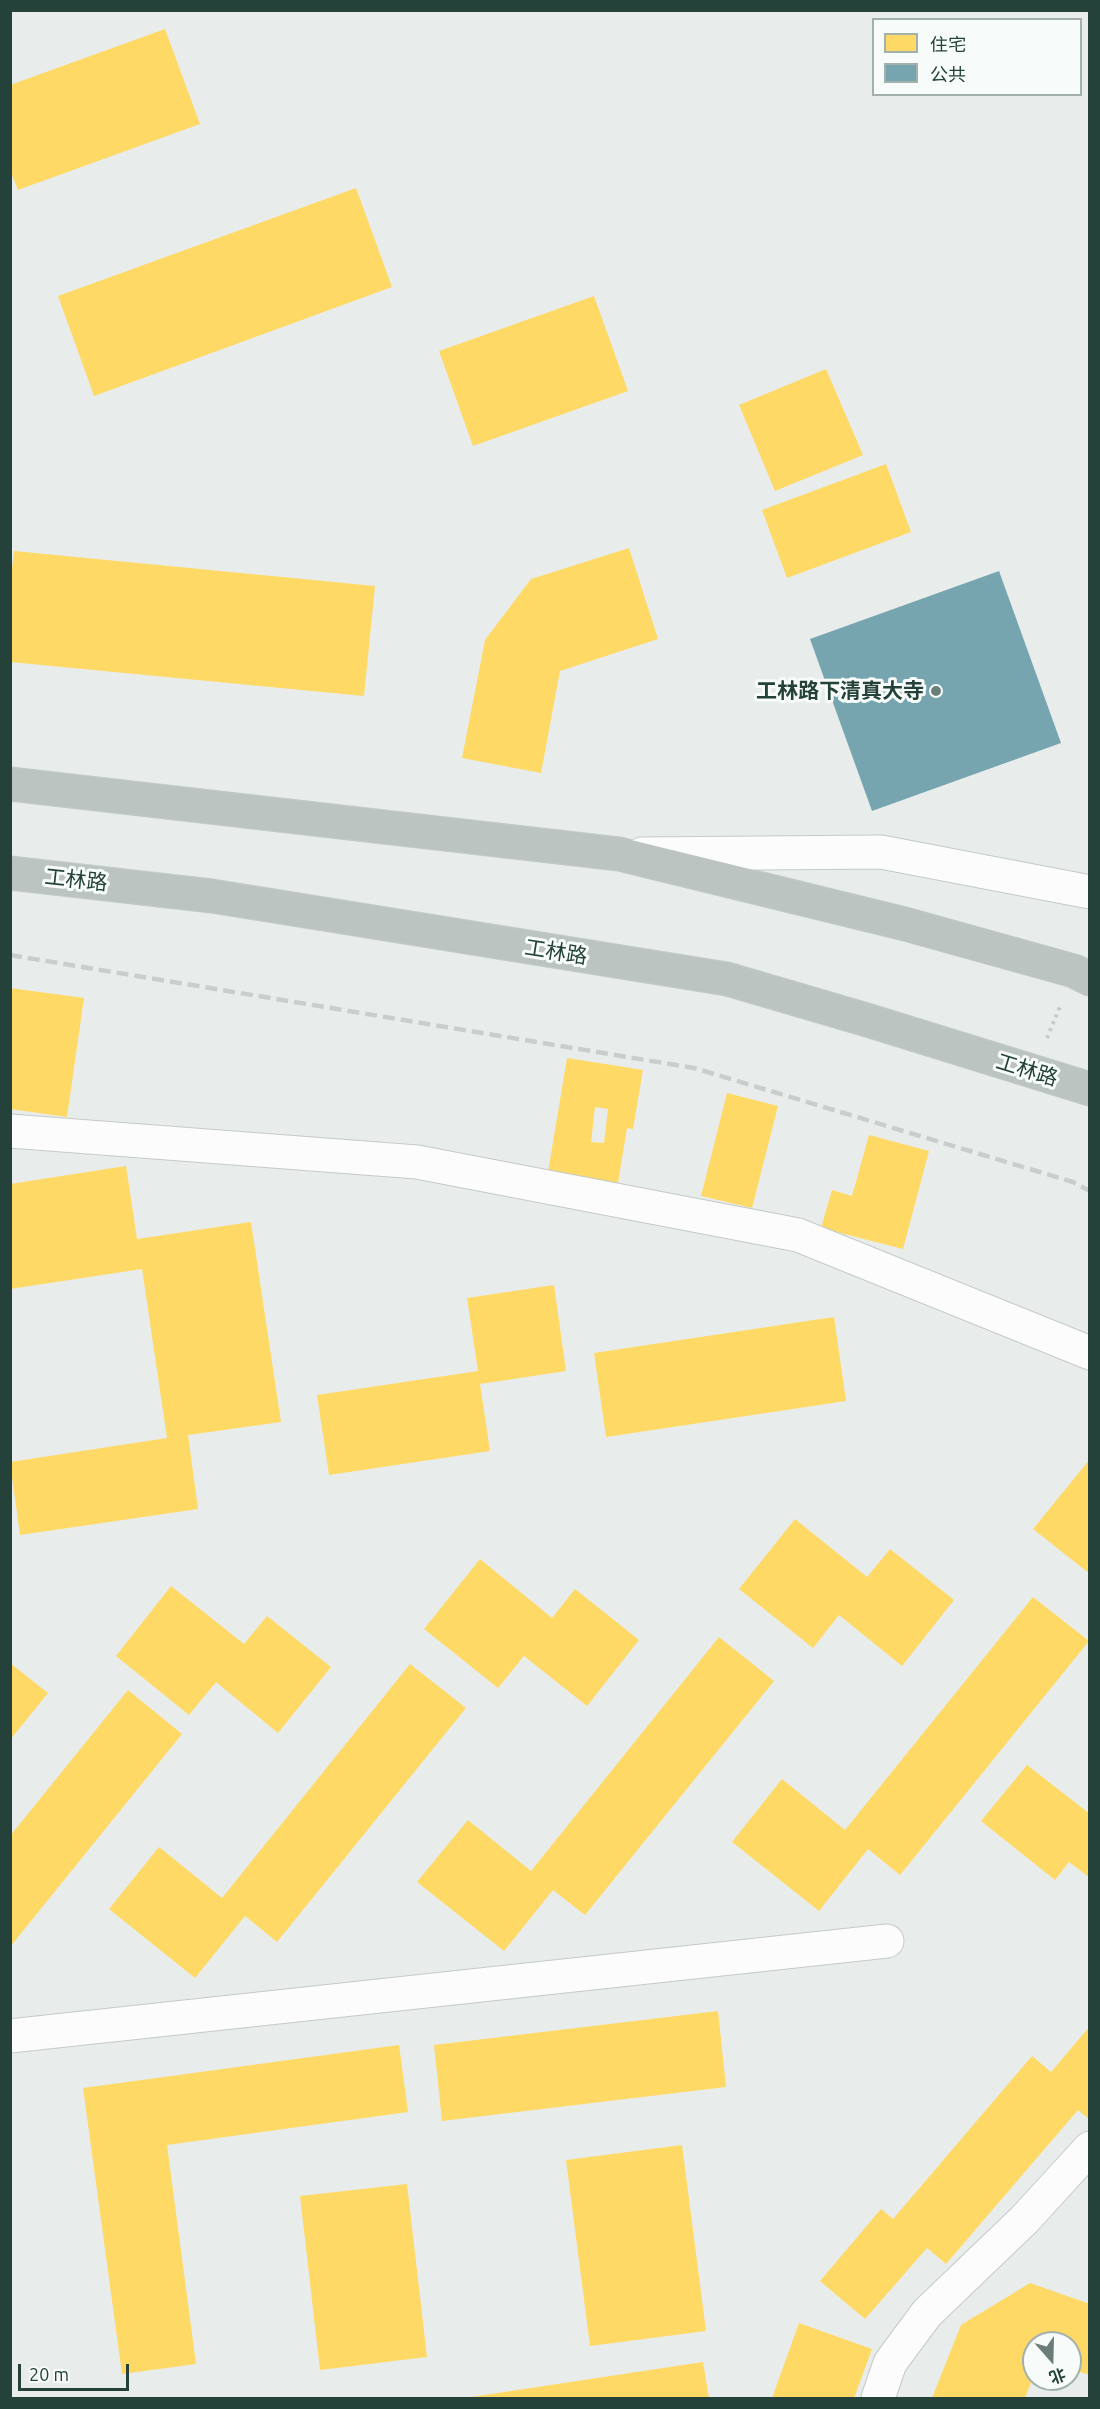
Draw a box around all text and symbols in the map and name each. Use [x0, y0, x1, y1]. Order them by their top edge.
legend [872, 18, 1082, 96]
text: 住宅 [930, 34, 966, 54]
text: 公共 [930, 64, 966, 84]
place label: 工林路下清真大寺 [756, 678, 924, 704]
marker: 工林路下清真大寺 [929, 684, 943, 698]
street label: 工林路 [43, 864, 109, 896]
street label: 工林路 [523, 935, 589, 969]
street label: 工林路 [993, 1049, 1061, 1091]
north arrow [1022, 2331, 1082, 2391]
scale bar [21, 2352, 132, 2390]
text: 20 m [29, 2364, 69, 2384]
text: 北 [1047, 2365, 1068, 2387]

